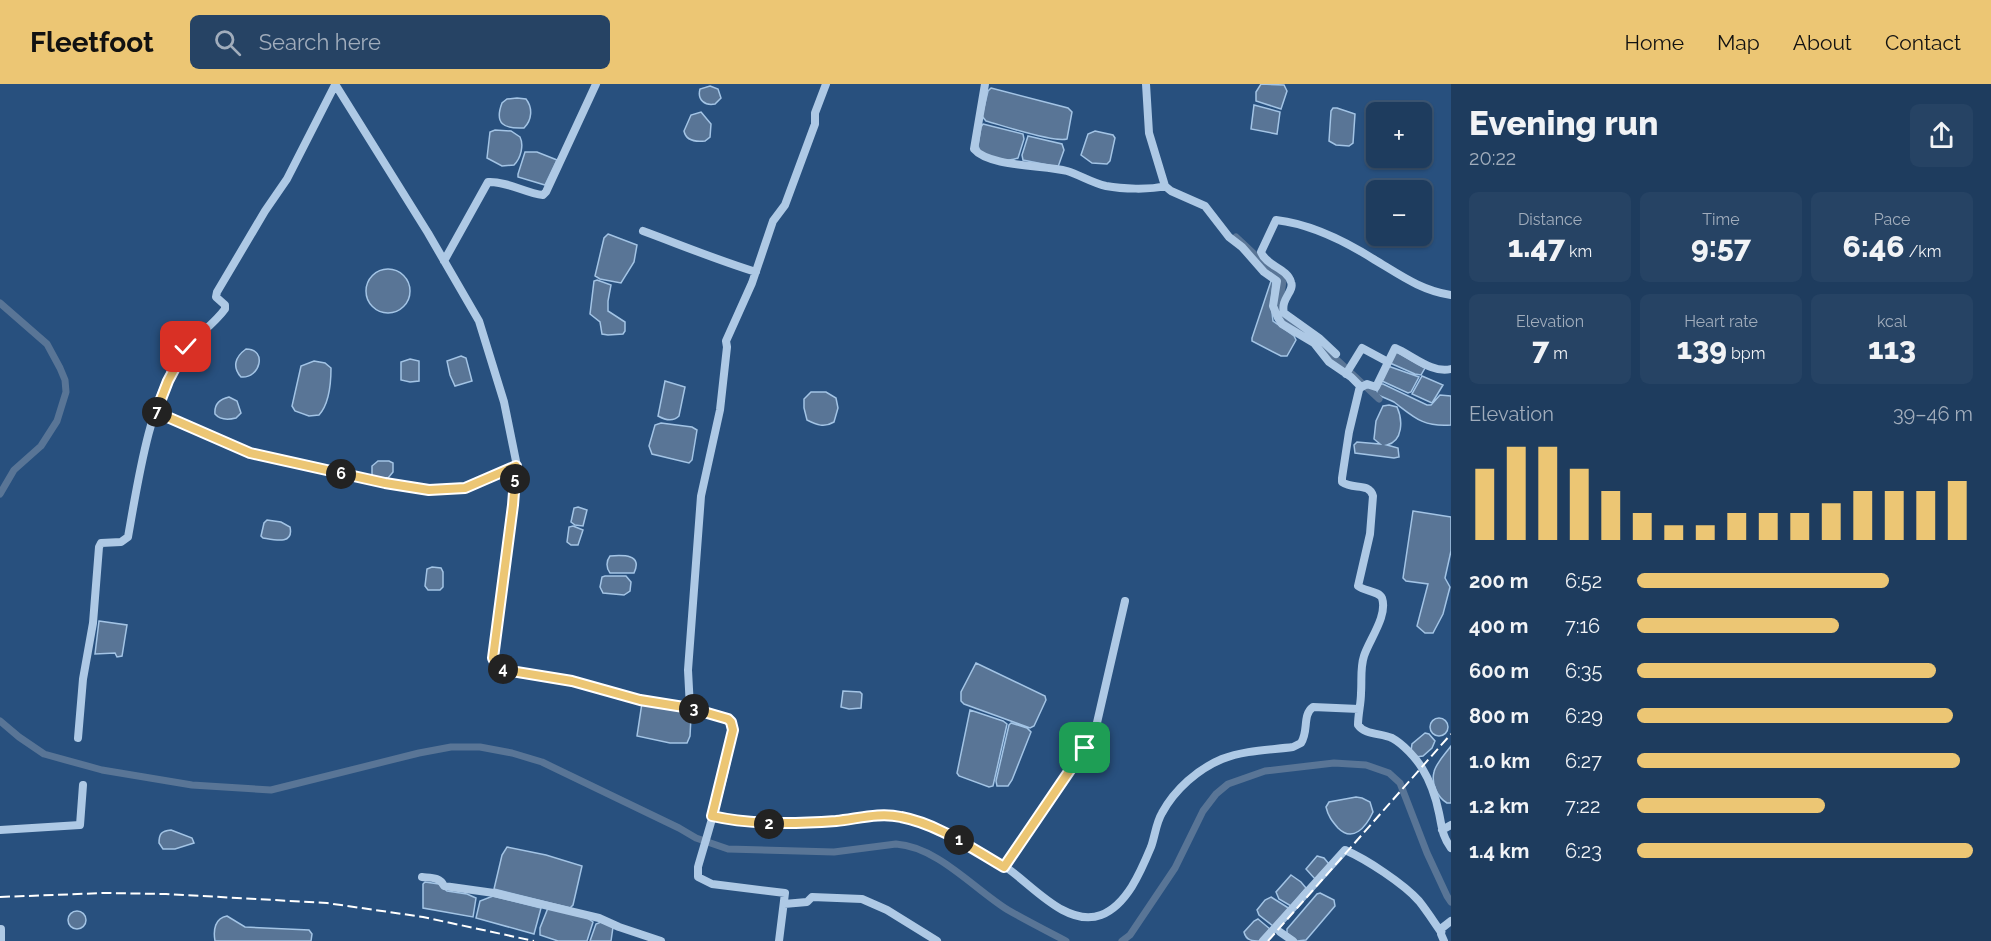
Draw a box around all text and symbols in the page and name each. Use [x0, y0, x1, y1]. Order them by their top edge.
search box [190, 15, 610, 69]
text: Fleetfoot [30, 26, 154, 59]
icon: search [211, 26, 244, 59]
text: Search here [259, 29, 381, 55]
text: Home [1625, 30, 1684, 55]
text: Map [1717, 30, 1760, 55]
text: About [1793, 30, 1852, 55]
text: Contact [1885, 30, 1961, 55]
map controls [1366, 102, 1432, 246]
button: + [1366, 102, 1432, 168]
text: Evening run [1469, 104, 1659, 143]
button: share [1910, 104, 1973, 167]
text: 20:22 [1469, 146, 1516, 170]
button: − [1366, 180, 1432, 246]
text: Distance [1518, 210, 1582, 229]
text: Time [1702, 210, 1740, 229]
text: Pace [1874, 210, 1910, 229]
text: 1.47 [1508, 229, 1565, 264]
text: 9:57 [1691, 229, 1751, 264]
text: 6:46 [1843, 229, 1905, 264]
text: km [1565, 242, 1592, 261]
text: /km [1905, 242, 1941, 261]
text: Elevation [1516, 312, 1584, 331]
text: Heart rate [1684, 312, 1758, 331]
text: kcal [1877, 312, 1907, 331]
pin [160, 321, 211, 372]
icon: check [169, 330, 202, 363]
text: 7 [1532, 331, 1549, 366]
text: 139 [1677, 331, 1727, 366]
text: 113 [1868, 331, 1916, 366]
text: m [1549, 344, 1568, 363]
text: bpm [1727, 344, 1765, 363]
pin: 7 [142, 397, 172, 427]
text: 7 [153, 402, 161, 421]
text: Elevation [1469, 402, 1554, 426]
text: 39–46 m [1893, 402, 1973, 426]
pin: 6 [326, 459, 356, 489]
text: 6 [336, 464, 346, 483]
pin: 5 [500, 464, 530, 494]
text: 5 [511, 469, 519, 488]
text: 200 m [1469, 569, 1528, 593]
text: 6:52 [1565, 569, 1602, 593]
text: 400 m [1469, 614, 1528, 638]
text: 7:16 [1565, 614, 1600, 638]
pin: 4 [488, 654, 518, 684]
text: 4 [498, 659, 508, 678]
text: 600 m [1469, 659, 1529, 683]
text: 6:35 [1565, 659, 1602, 683]
pin: 3 [679, 694, 709, 724]
text: 3 [690, 699, 698, 718]
text: 800 m [1469, 704, 1529, 728]
text: 6:29 [1565, 704, 1603, 728]
pin [1059, 722, 1110, 773]
icon: arrive [1068, 731, 1101, 764]
text: 1.0 km [1469, 749, 1530, 773]
text: 6:27 [1565, 749, 1602, 773]
text: 1.2 km [1469, 794, 1529, 818]
text: 7:22 [1565, 794, 1600, 818]
pin: 2 [754, 809, 784, 839]
text: 2 [764, 814, 774, 833]
pin: 1 [944, 825, 974, 855]
text: 1 [955, 830, 963, 849]
text: 1.4 km [1469, 839, 1529, 863]
text: 6:23 [1565, 839, 1602, 863]

